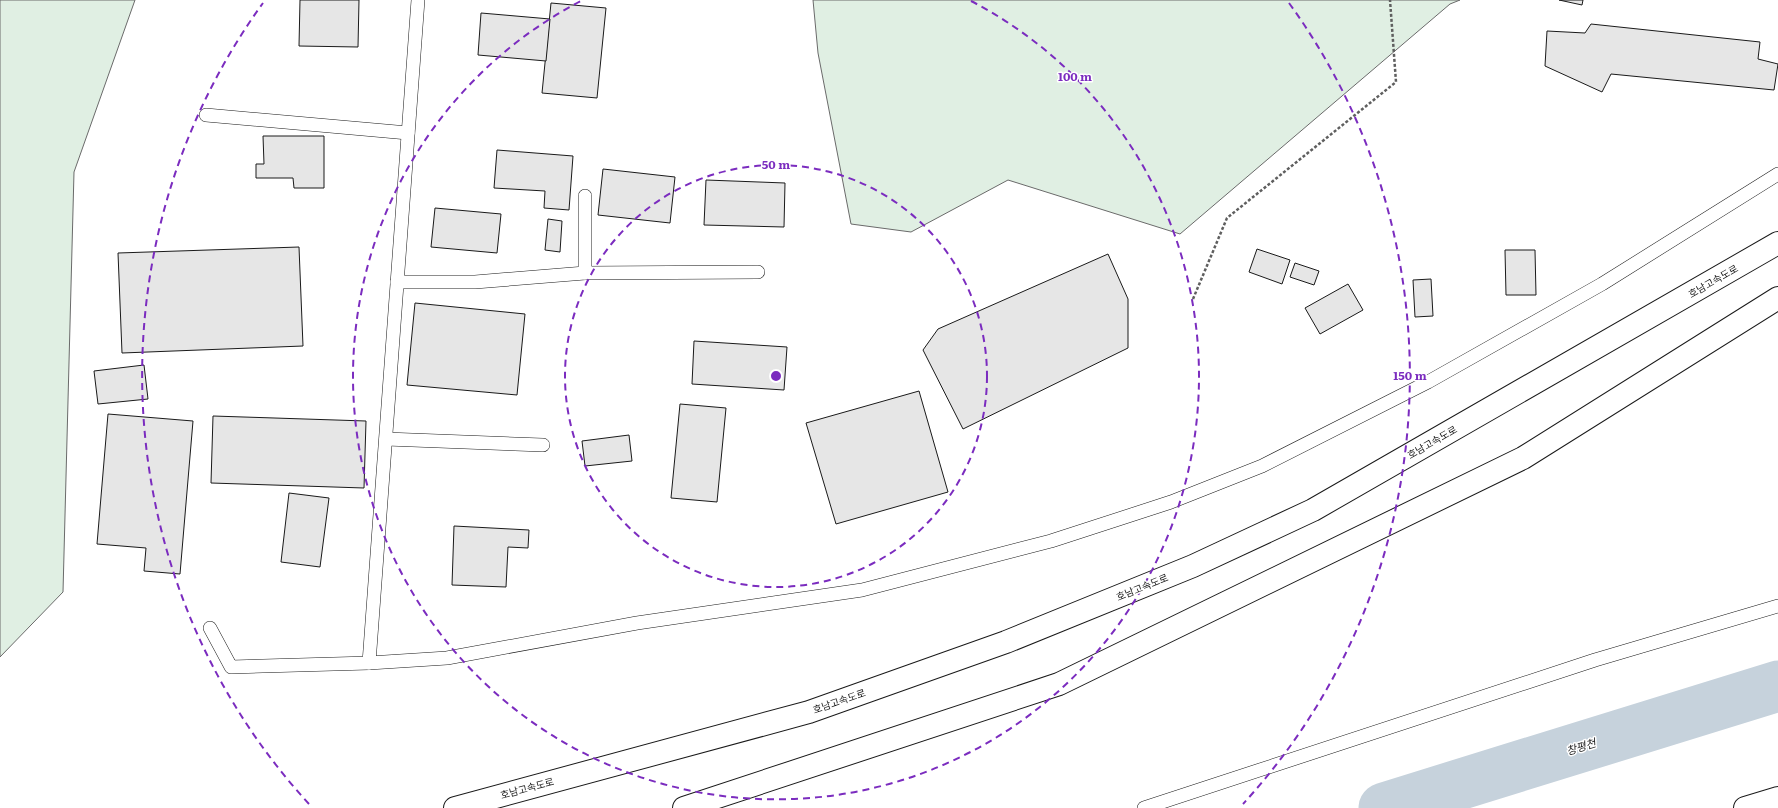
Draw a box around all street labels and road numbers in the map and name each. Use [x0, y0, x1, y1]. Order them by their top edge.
street label: 호남고속도로 [1685, 260, 1740, 301]
street label: 호남고속도로 [1404, 421, 1459, 462]
street label: 호남고속도로 [1113, 569, 1170, 604]
street label: 호남고속도로 [810, 684, 867, 717]
street label: 호남고속도로 [498, 773, 555, 802]

